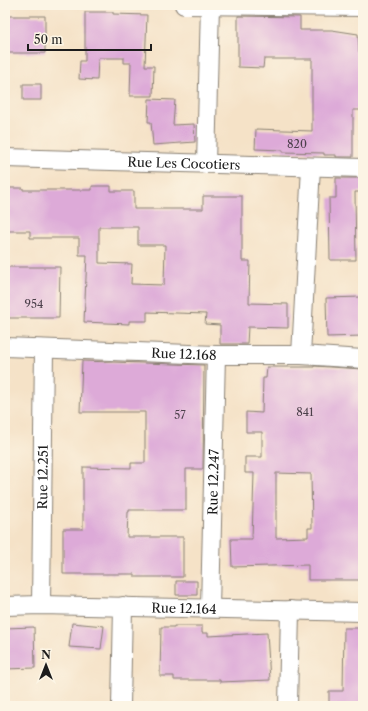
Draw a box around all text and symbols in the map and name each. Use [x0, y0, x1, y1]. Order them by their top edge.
scale bar [28, 26, 151, 52]
text: 50 m [34, 32, 63, 47]
house number: 820 [287, 137, 307, 151]
street label: Rue Les Cocotiers [127, 153, 241, 173]
house number: 954 [25, 297, 43, 311]
street label: Rue 12.168 [151, 345, 217, 363]
house number: 841 [296, 405, 314, 419]
house number: 57 [174, 408, 186, 422]
street label: Rue 12.251 [34, 444, 51, 509]
street label: Rue 12.247 [204, 448, 222, 515]
street label: Rue 12.164 [151, 599, 217, 617]
north arrow [26, 645, 66, 685]
text: N [41, 648, 51, 662]

